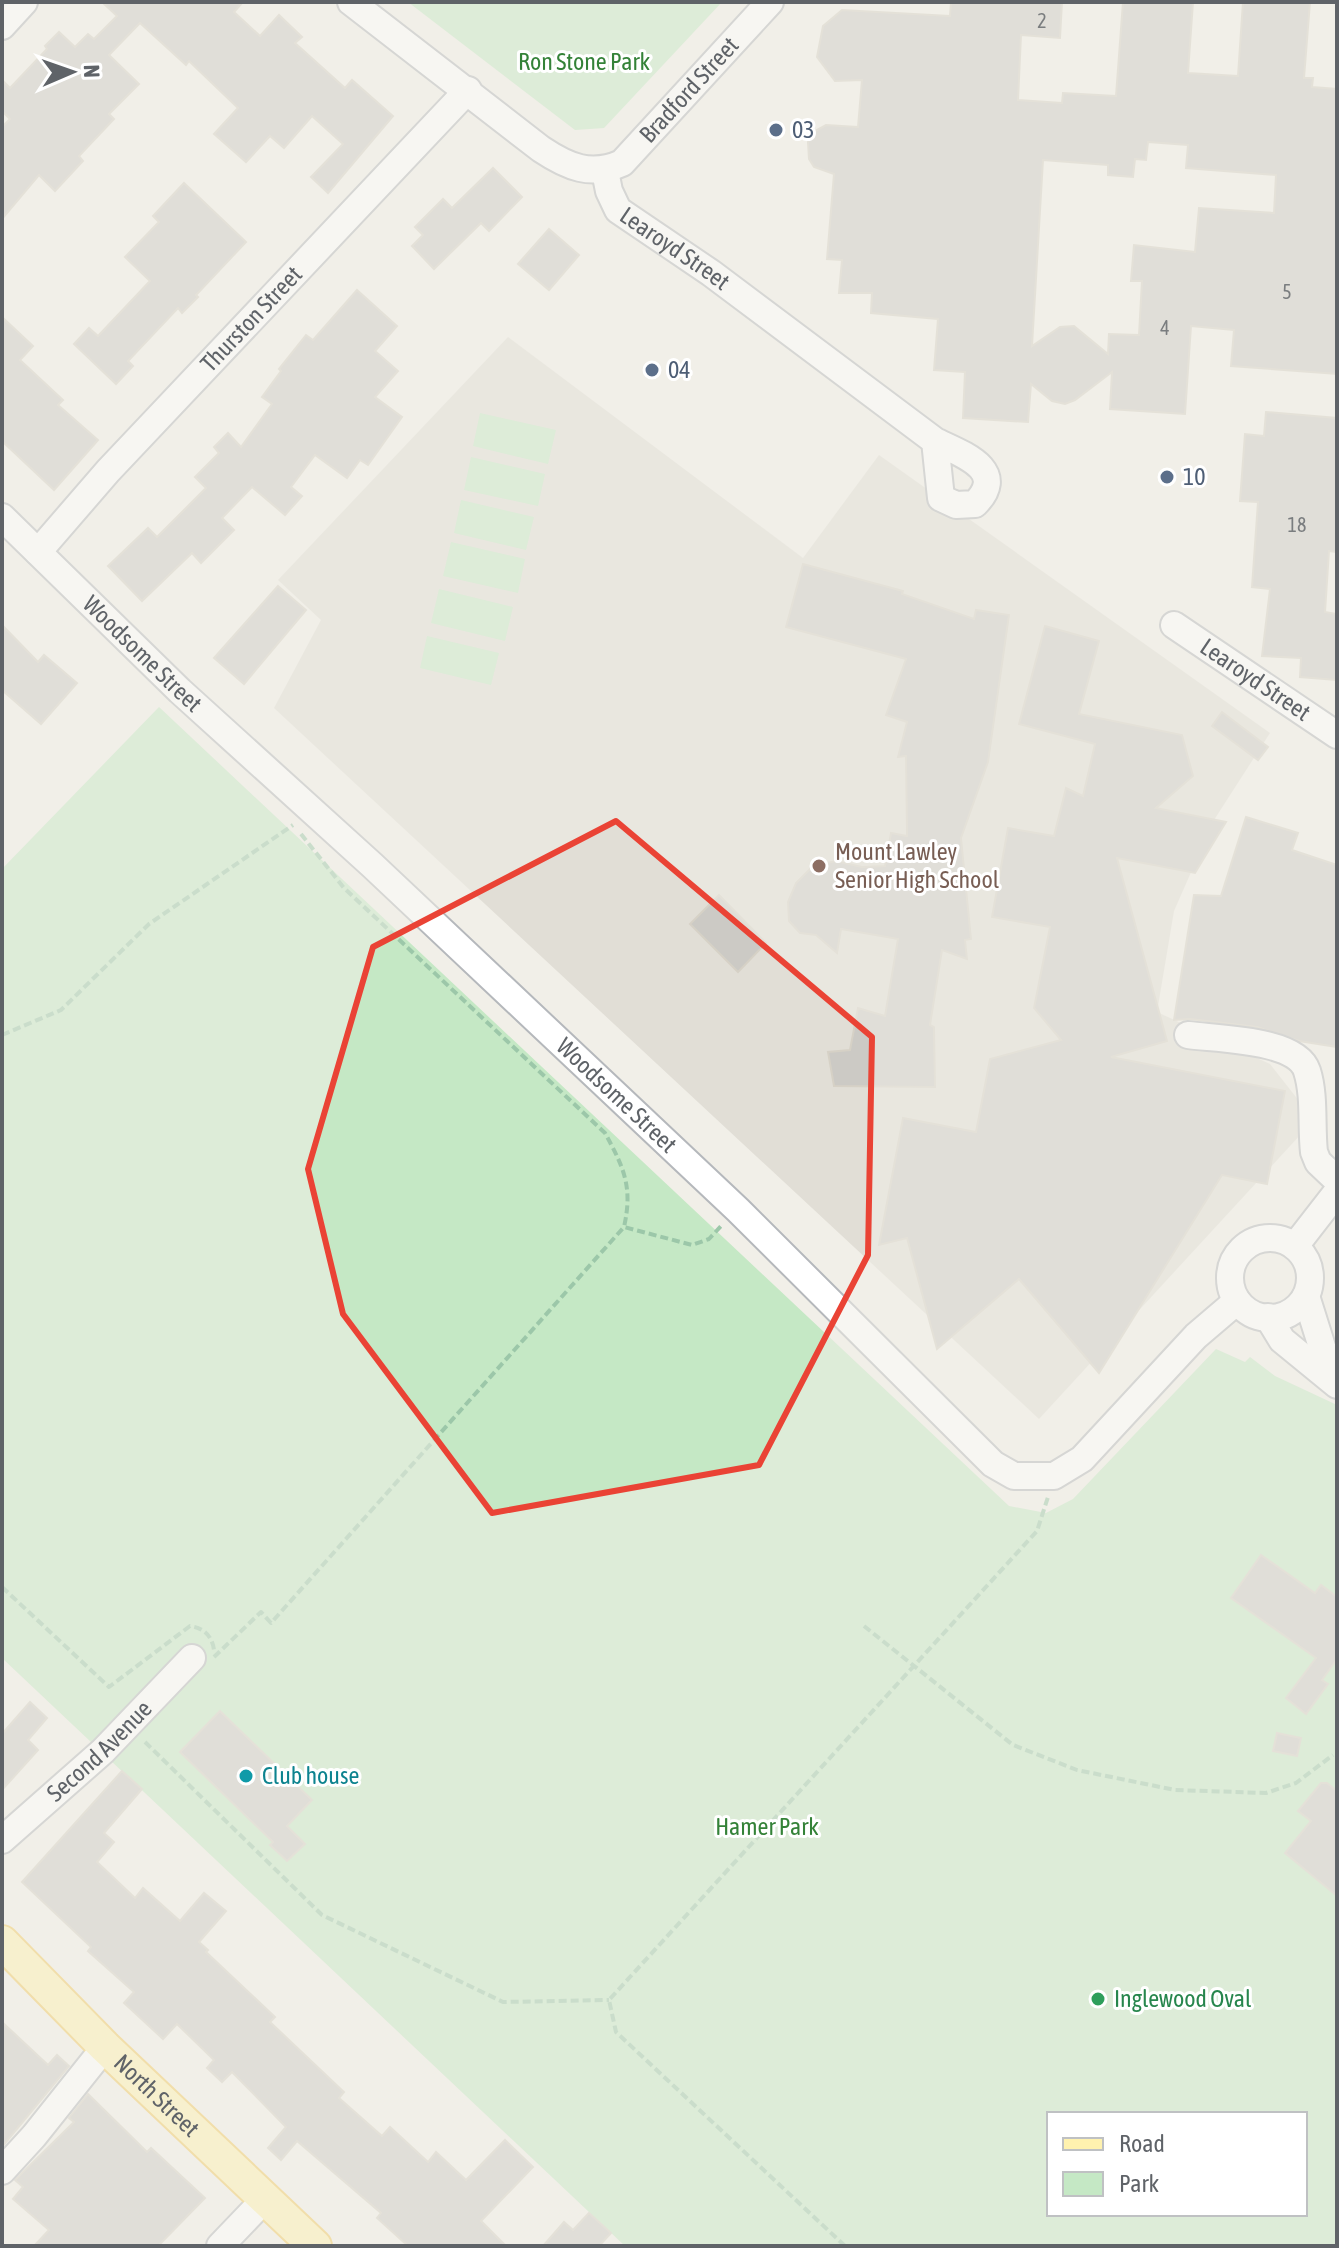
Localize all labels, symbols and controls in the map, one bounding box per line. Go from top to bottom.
house number: 2 [1037,9,1047,32]
north arrow [32,32,112,112]
street label: Bradford Street [634,32,744,148]
park label: Ron Stone Park [518,48,651,75]
text: N [79,64,105,78]
place label: 03 [792,116,815,143]
marker: 03 [767,121,785,139]
street label: Learoyd Street [615,201,735,295]
street label: Thurston Street [195,261,307,377]
house number: 5 [1282,280,1292,303]
house number: 4 [1160,316,1170,339]
place label: 04 [668,356,691,383]
marker: 04 [643,361,661,379]
place label: 10 [1183,463,1206,490]
marker: 10 [1158,468,1176,486]
house number: 18 [1288,513,1306,536]
street label: Woodsome Street [78,590,208,717]
street label: Learoyd Street [1196,633,1316,726]
place label: Mount Lawley Senior High School [835,838,1000,893]
marker: Mount Lawley Senior High School [810,857,828,875]
street label: Woodsome Street [551,1032,682,1158]
street label: Second Avenue [42,1695,157,1807]
place label: Club house [262,1762,359,1789]
marker: Club house [237,1767,255,1785]
park label: Hamer Park [715,1813,819,1840]
place label: Inglewood Oval [1114,1985,1252,2012]
marker: Inglewood Oval [1089,1990,1107,2008]
street label: North Street [109,2049,205,2142]
legend [1047,2112,1307,2216]
text: Road [1119,2130,1165,2157]
text: Park [1119,2170,1160,2197]

